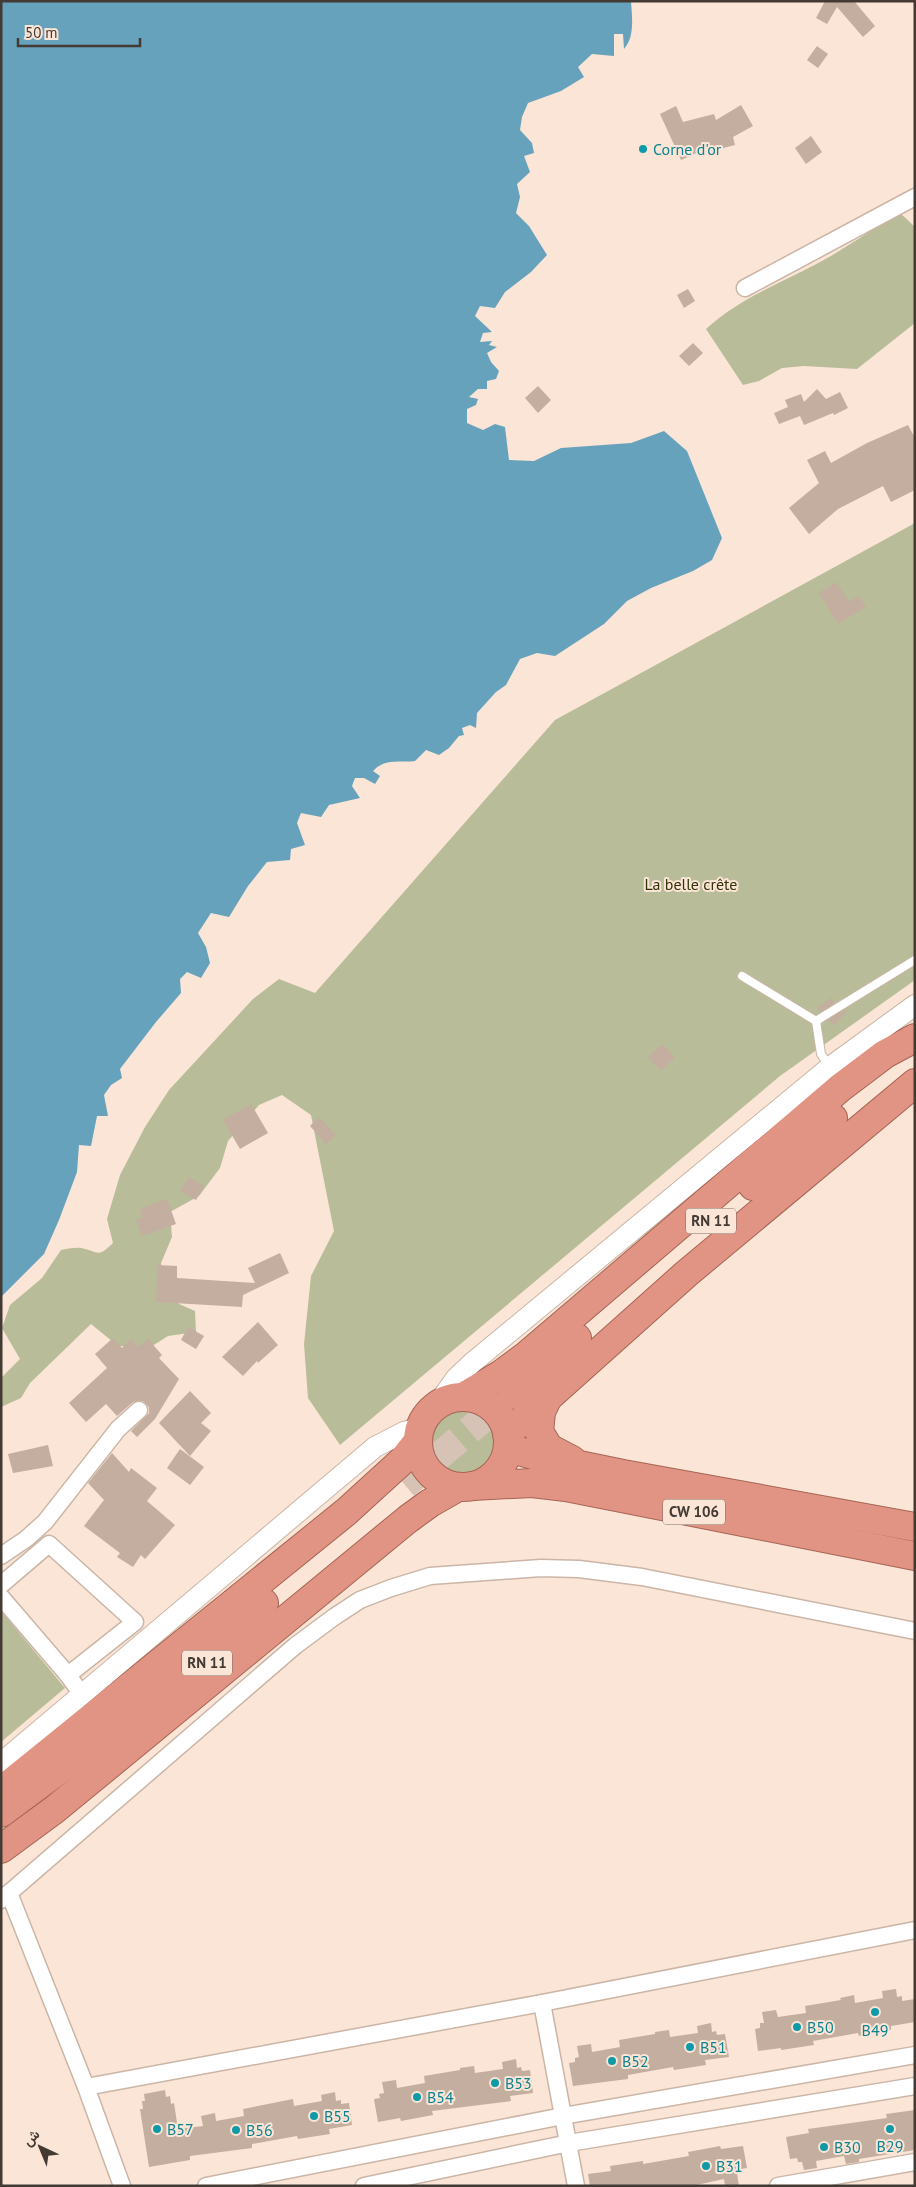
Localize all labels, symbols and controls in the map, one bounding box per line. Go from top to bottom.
scale bar [18,15,140,47]
text: 50 m [25,23,58,42]
place label: Corne d'or [653,139,722,159]
marker: Corne d'or [637,143,649,155]
park label: La belle crête [645,874,737,894]
road number: RN 11 [686,1208,736,1234]
road number: CW 106 [663,1500,725,1524]
road number: RN 11 [182,1650,232,1676]
marker: B49 [869,2006,881,2018]
place label: B50 [807,2017,834,2037]
place label: B49 [862,2020,888,2040]
marker: B50 [791,2021,803,2033]
place label: B51 [700,2037,727,2057]
marker: B51 [684,2041,696,2053]
place label: B52 [622,2051,649,2071]
marker: B52 [606,2055,618,2067]
place label: B53 [505,2073,532,2093]
marker: B53 [489,2077,501,2089]
place label: B54 [427,2087,454,2107]
marker: B54 [411,2091,423,2103]
place label: B55 [324,2106,351,2126]
marker: B55 [308,2110,320,2122]
place label: B57 [167,2119,194,2139]
place label: B56 [246,2120,273,2140]
north arrow [15,2122,65,2172]
marker: B57 [151,2123,163,2135]
marker: B29 [884,2123,896,2135]
marker: B56 [230,2124,242,2136]
text: ش [19,2125,43,2150]
place label: B29 [877,2136,903,2156]
place label: B30 [834,2137,861,2157]
marker: B30 [818,2141,830,2153]
place label: B31 [716,2156,743,2176]
marker: B31 [700,2160,712,2172]

